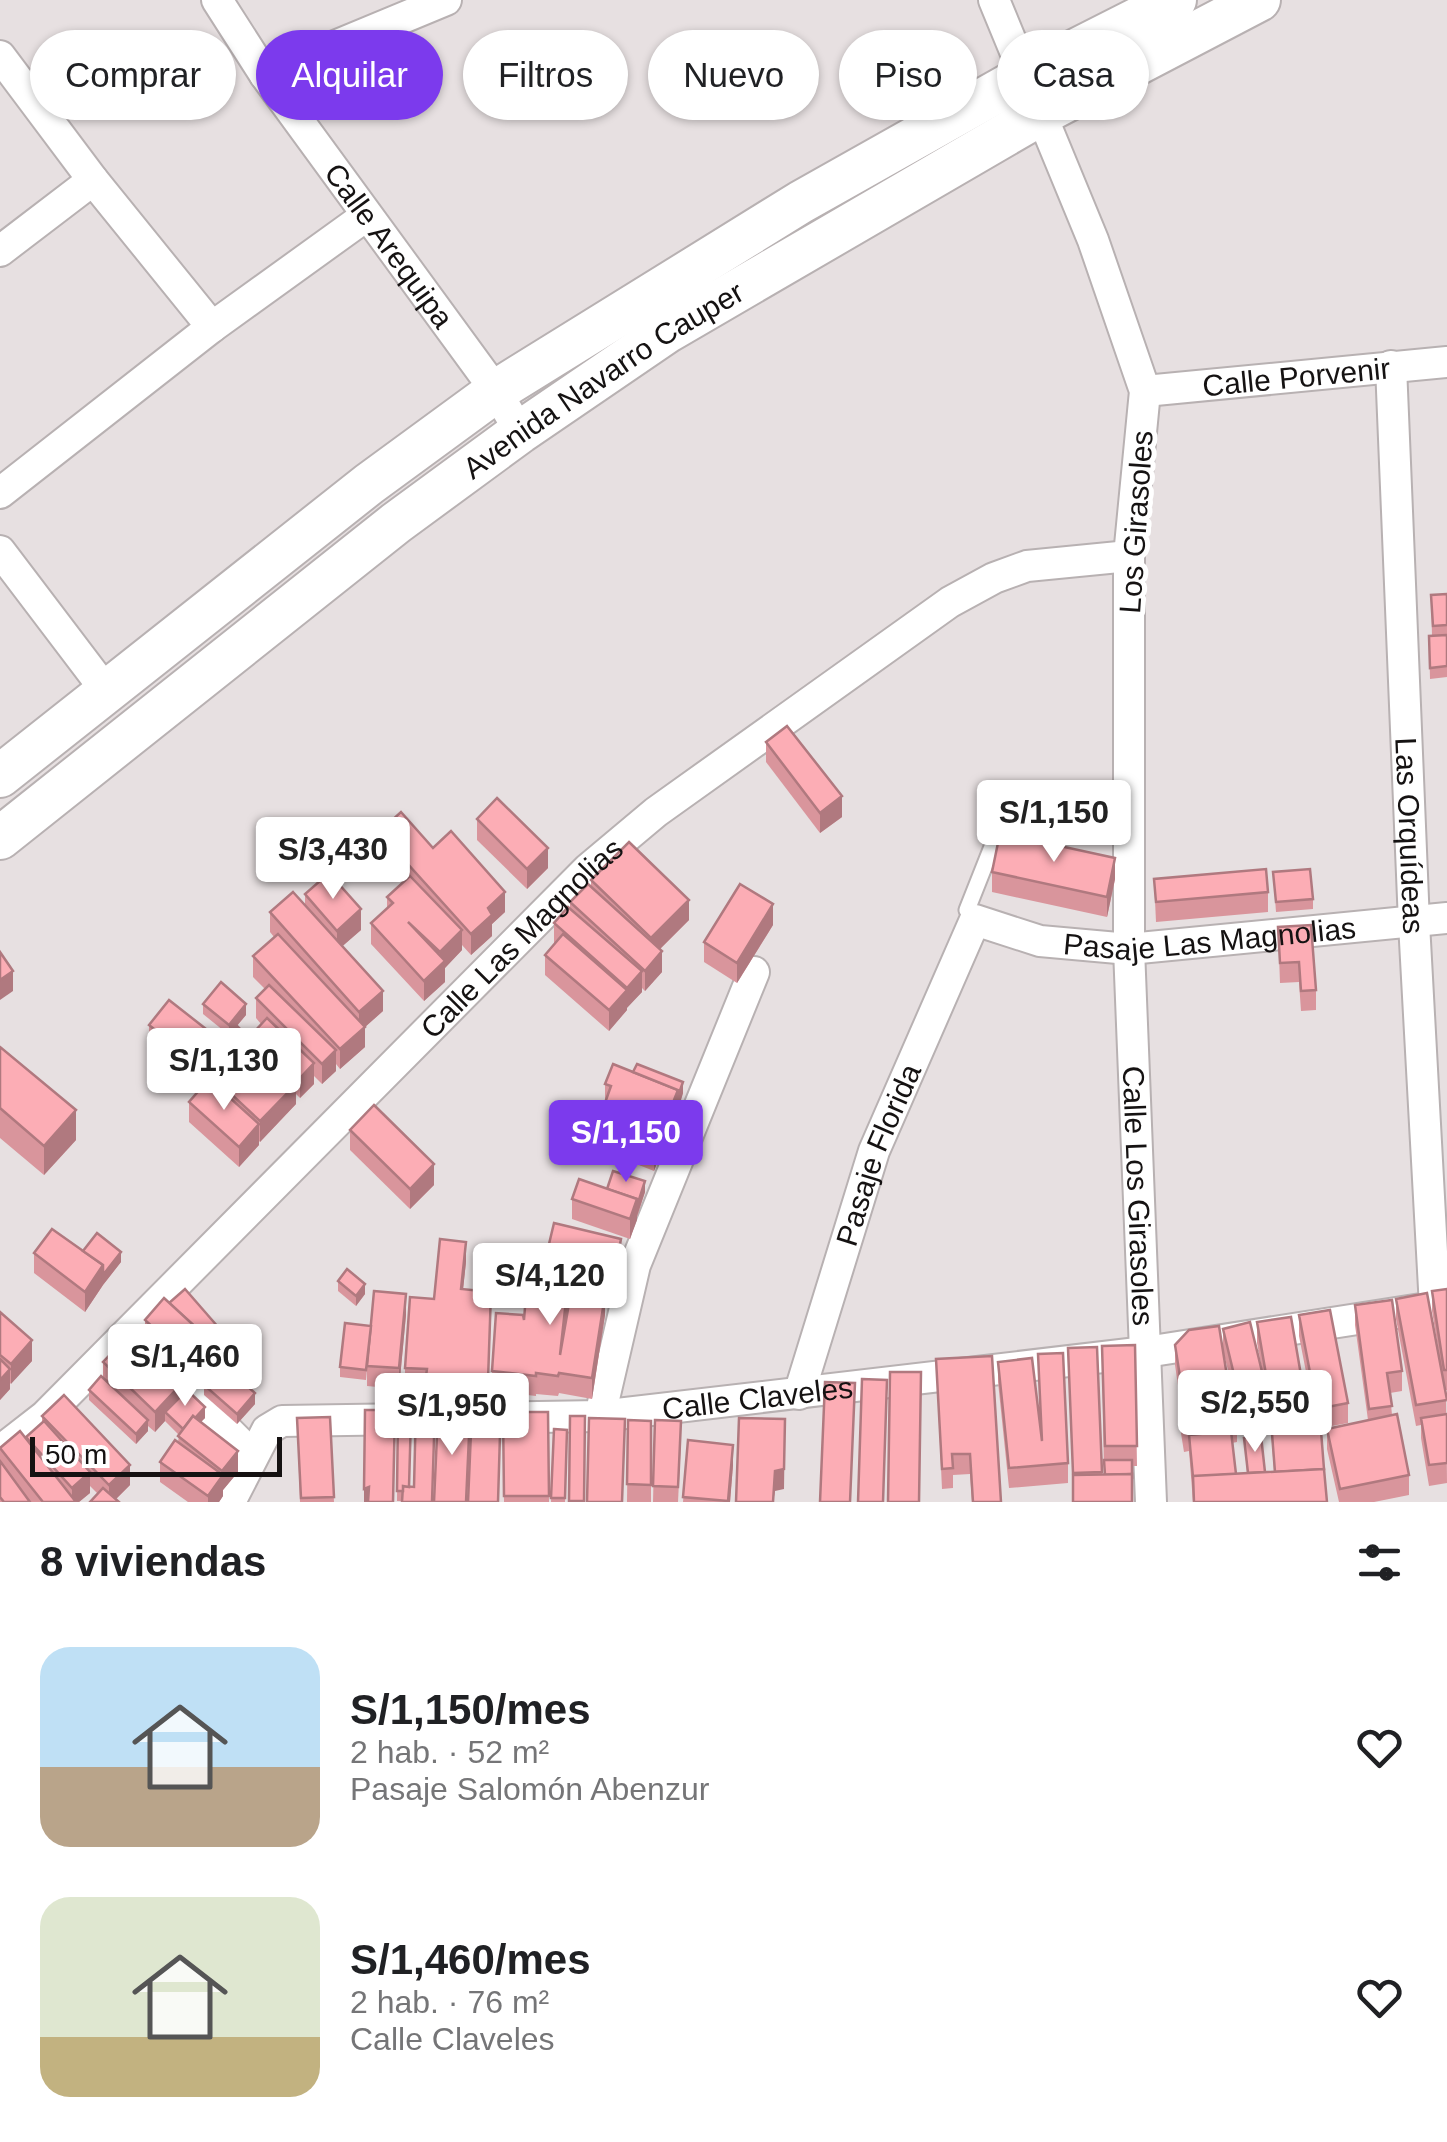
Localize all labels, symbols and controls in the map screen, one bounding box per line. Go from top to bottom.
chip: Comprar [30,30,236,120]
chip: Alquilar [256,30,443,120]
chip: Filtros [463,30,628,120]
chip: Nuevo [648,30,819,120]
chip: Piso [839,30,977,120]
chip: Casa [997,30,1149,120]
street label: Calle Arequipa [319,157,461,334]
street label: Avenida Navarro Cauper [456,275,749,485]
street label: Calle Porvenir [1201,351,1392,402]
street label: Los Girasoles [1113,429,1159,615]
street label: Las Orquídeas [1390,737,1431,935]
pin: S/1,150 [962,780,1146,865]
text: S/1,150 [999,794,1109,830]
pin: S/3,430 [241,817,425,902]
text: S/3,430 [278,831,388,867]
street label: Calle Las Magnolias [414,831,629,1044]
street label: Pasaje Las Magnolias [1062,910,1357,966]
pin: S/1,130 [132,1028,316,1113]
text: S/1,130 [169,1042,279,1078]
street label: Pasaje Florida [829,1058,927,1250]
street label: Calle Los Girasoles [1117,1065,1160,1326]
pin: S/1,150 [534,1100,718,1185]
text: S/1,150 [571,1114,681,1150]
pin: S/4,120 [458,1243,642,1328]
text: S/4,120 [495,1257,605,1293]
pin: S/1,460 [93,1324,277,1409]
text: S/1,460 [130,1338,240,1374]
street label: Calle Claveles [660,1370,855,1425]
pin: S/2,550 [1163,1370,1347,1455]
pin: S/1,950 [360,1373,544,1458]
text: S/2,550 [1200,1384,1310,1420]
text: S/1,950 [397,1387,507,1423]
scale bar [30,1432,282,1476]
text: 50 m [45,1439,107,1470]
icon: filters [1352,1535,1407,1590]
text: 8 viviendas [40,1538,266,1585]
text: S/1,150/mes [350,1686,591,1733]
icon: home [120,1687,240,1807]
icon: heart [1352,1720,1407,1775]
text: 2 hab. · 52 m² [350,1734,549,1770]
text: Pasaje Salomón Abenzur [350,1771,709,1807]
text: S/1,460/mes [350,1936,591,1983]
icon: home [120,1937,240,2057]
icon: heart [1352,1970,1407,2025]
text: 2 hab. · 76 m² [350,1984,549,2020]
text: Calle Claveles [350,2021,555,2057]

